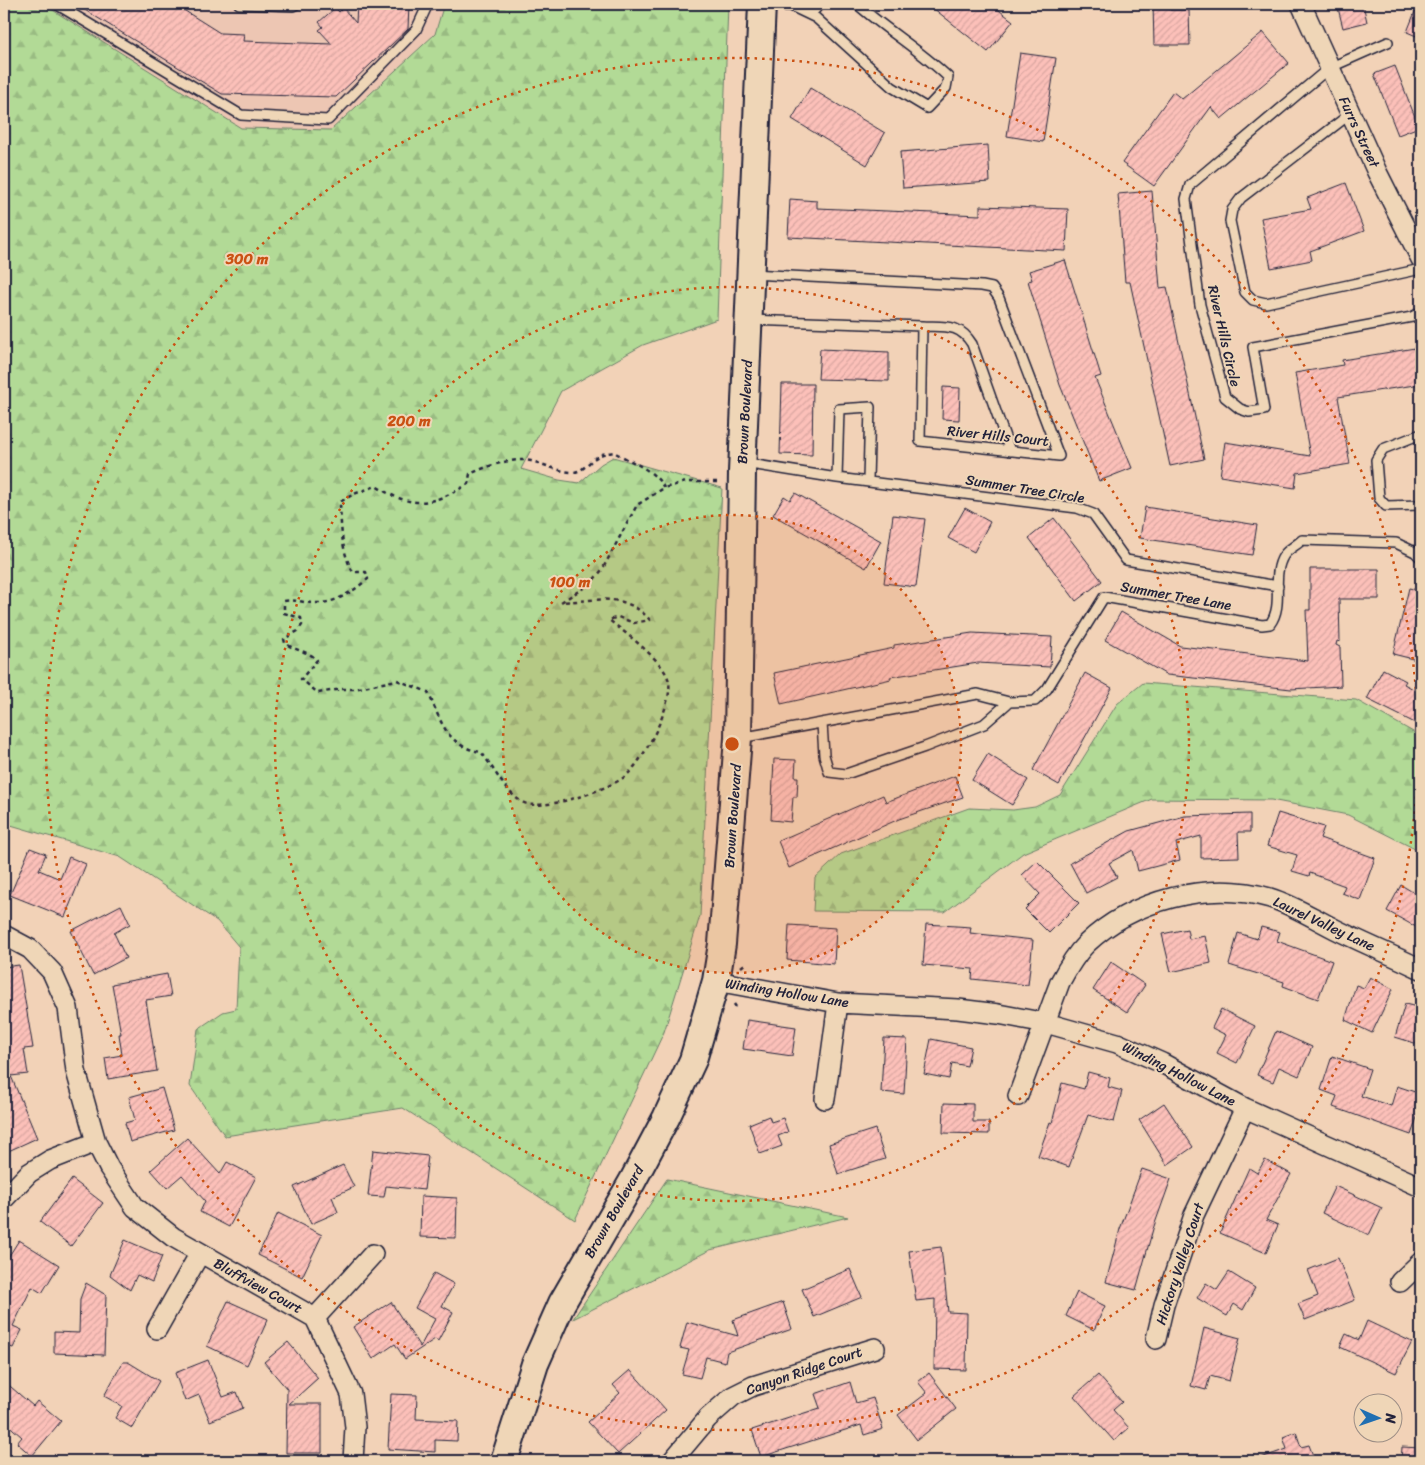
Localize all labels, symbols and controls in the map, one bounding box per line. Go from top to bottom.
street label: Furrs Street [1331,92,1387,173]
text: 300 m [225,246,269,272]
street label: River Hills Circle [1200,283,1248,389]
street label: Brown Boulevard [730,358,760,465]
text: 200 m [386,408,431,434]
street label: River Hills Court [946,418,1050,454]
street label: Summer Tree Circle [964,467,1087,511]
text: 100 m [550,569,591,595]
street label: Summer Tree Lane [1119,574,1234,618]
centre of rings [723,735,741,753]
street label: Brown Boulevard [717,762,749,869]
street label: Laurel Valley Lane [1269,889,1379,959]
street label: Winding Hollow Lane [723,971,851,1015]
street label: Winding Hollow Lane [1118,1035,1240,1114]
street label: Brown Boulevard [577,1159,652,1263]
street label: Hickory Valley Court [1148,1198,1212,1328]
street label: Bluffview Court [209,1251,307,1321]
street label: Canyon Ridge Court [742,1339,866,1403]
north arrow [1352,1392,1402,1442]
text: N [1378,1412,1403,1424]

